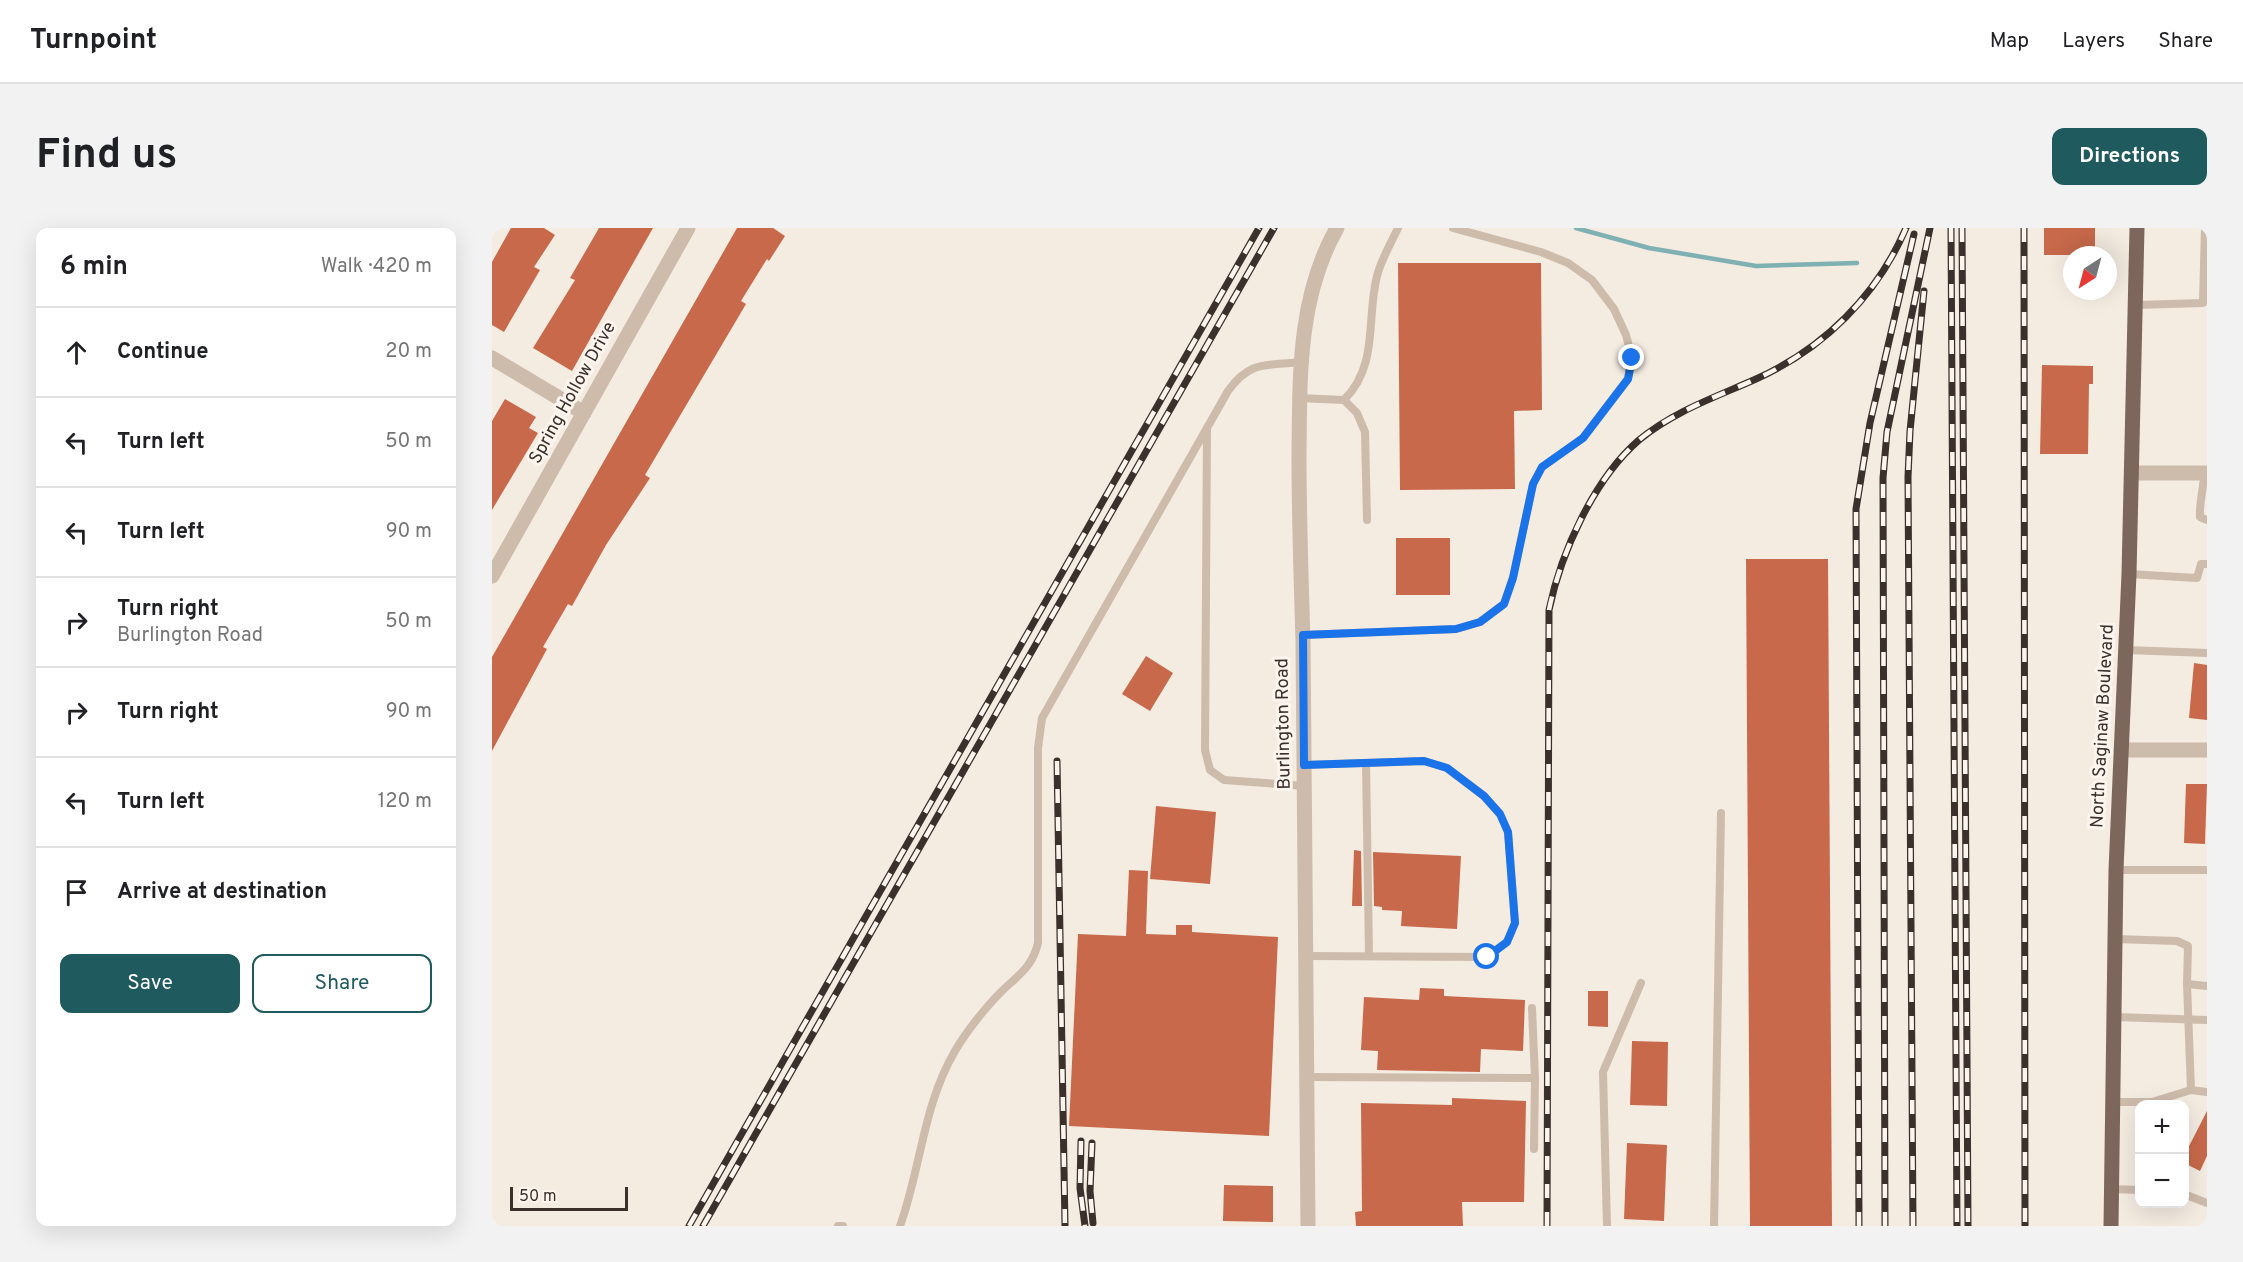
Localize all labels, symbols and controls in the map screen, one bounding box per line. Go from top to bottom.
text: Turnpoint [30,23,157,59]
text: Map [1990,28,2029,55]
text: Layers [2062,28,2125,55]
text: Share [2158,28,2213,55]
button: Directions [2052,128,2207,185]
text: Find us [36,130,177,183]
north arrow [2063,246,2117,300]
text: 6 min [60,251,128,284]
text: Walk · 420 m [321,254,432,280]
street label: Spring Hollow Drive [524,318,622,468]
icon: ahead [60,336,93,369]
text: Continue [117,339,208,366]
text: 20 m [385,339,432,365]
route end [1618,344,1644,370]
icon: left [60,426,93,459]
text: Turn left [117,429,205,456]
text: 50 m [385,429,432,455]
icon: left [60,516,93,549]
text: Turn left [117,519,205,546]
text: 90 m [386,519,432,545]
text: Turn right [117,596,219,623]
icon: right [60,606,93,639]
text: 50 m [385,609,432,635]
text: Burlington Road [117,623,263,649]
street label: North Saginaw Boulevard [2086,623,2120,829]
street label: Burlington Road [1271,658,1297,790]
icon: right [60,696,93,729]
text: Turn right [117,699,219,726]
text: 90 m [386,699,432,725]
icon: left [60,786,93,819]
text: Turn left [117,789,205,816]
text: 120 m [378,789,432,815]
icon: arrive [60,876,93,909]
text: Arrive at destination [117,879,327,906]
route start [1473,943,1499,969]
button: Save [60,954,240,1013]
button: Share [252,954,432,1013]
map controls [2135,1100,2189,1208]
button: + [2135,1100,2189,1154]
button: − [2135,1154,2189,1208]
scale bar [510,1184,628,1212]
text: 50 m [519,1187,557,1207]

